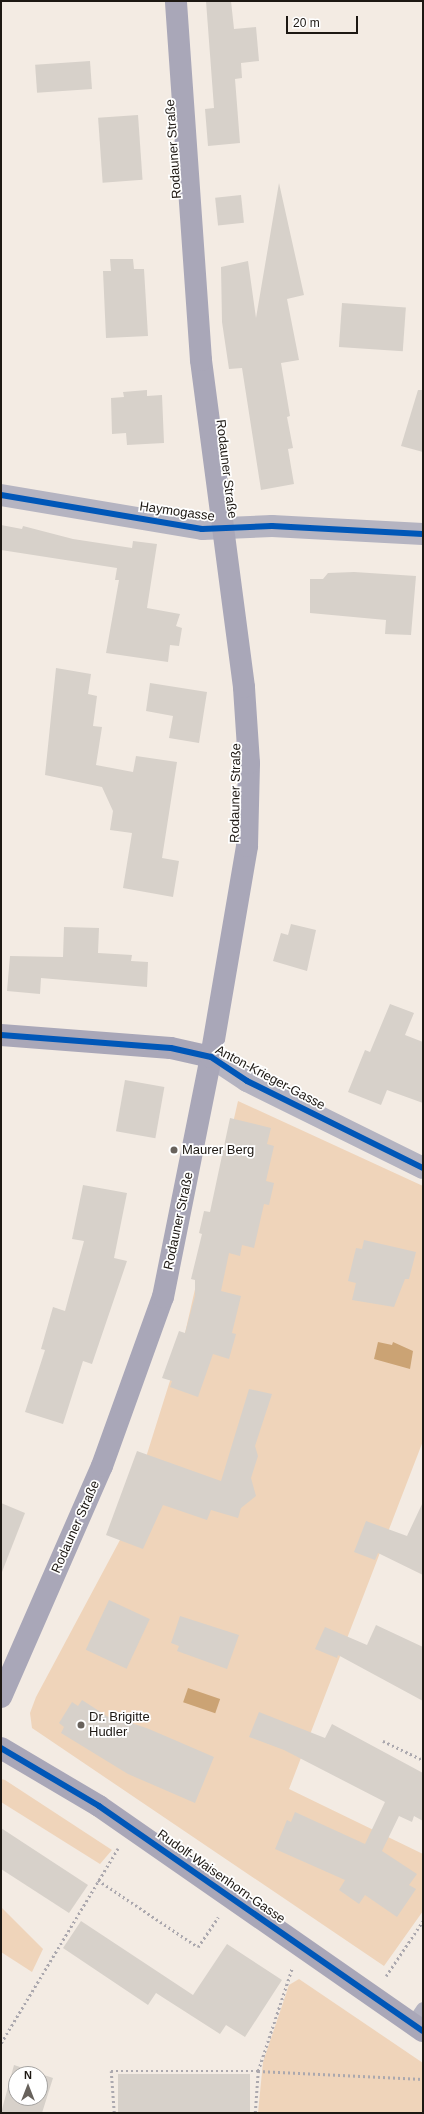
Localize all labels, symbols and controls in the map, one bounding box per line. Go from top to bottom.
scale bar [288,8,360,34]
text: 20 m [293,16,320,30]
street label: Rodauner Straße [163,99,185,199]
street label: Rodauner Straße [212,419,240,519]
street label: Haymogasse [138,499,216,525]
street label: Rodauner Straße [227,743,245,843]
street label: Anton-Krieger-Gasse [212,1042,328,1114]
place label: Maurer Berg [182,1142,254,1158]
marker: Maurer Berg [169,1145,179,1155]
street label: Rodauner Straße [161,1171,197,1271]
street label: Rodauner Straße [49,1478,103,1576]
place label: Dr. Brigitte Hudler [89,1710,150,1741]
marker: Dr. Brigitte Hudler [76,1720,86,1730]
street label: Rudolf-Waisenhorn-Gasse [154,1827,288,1927]
north arrow [8,2066,48,2106]
text: N [24,2069,32,2081]

